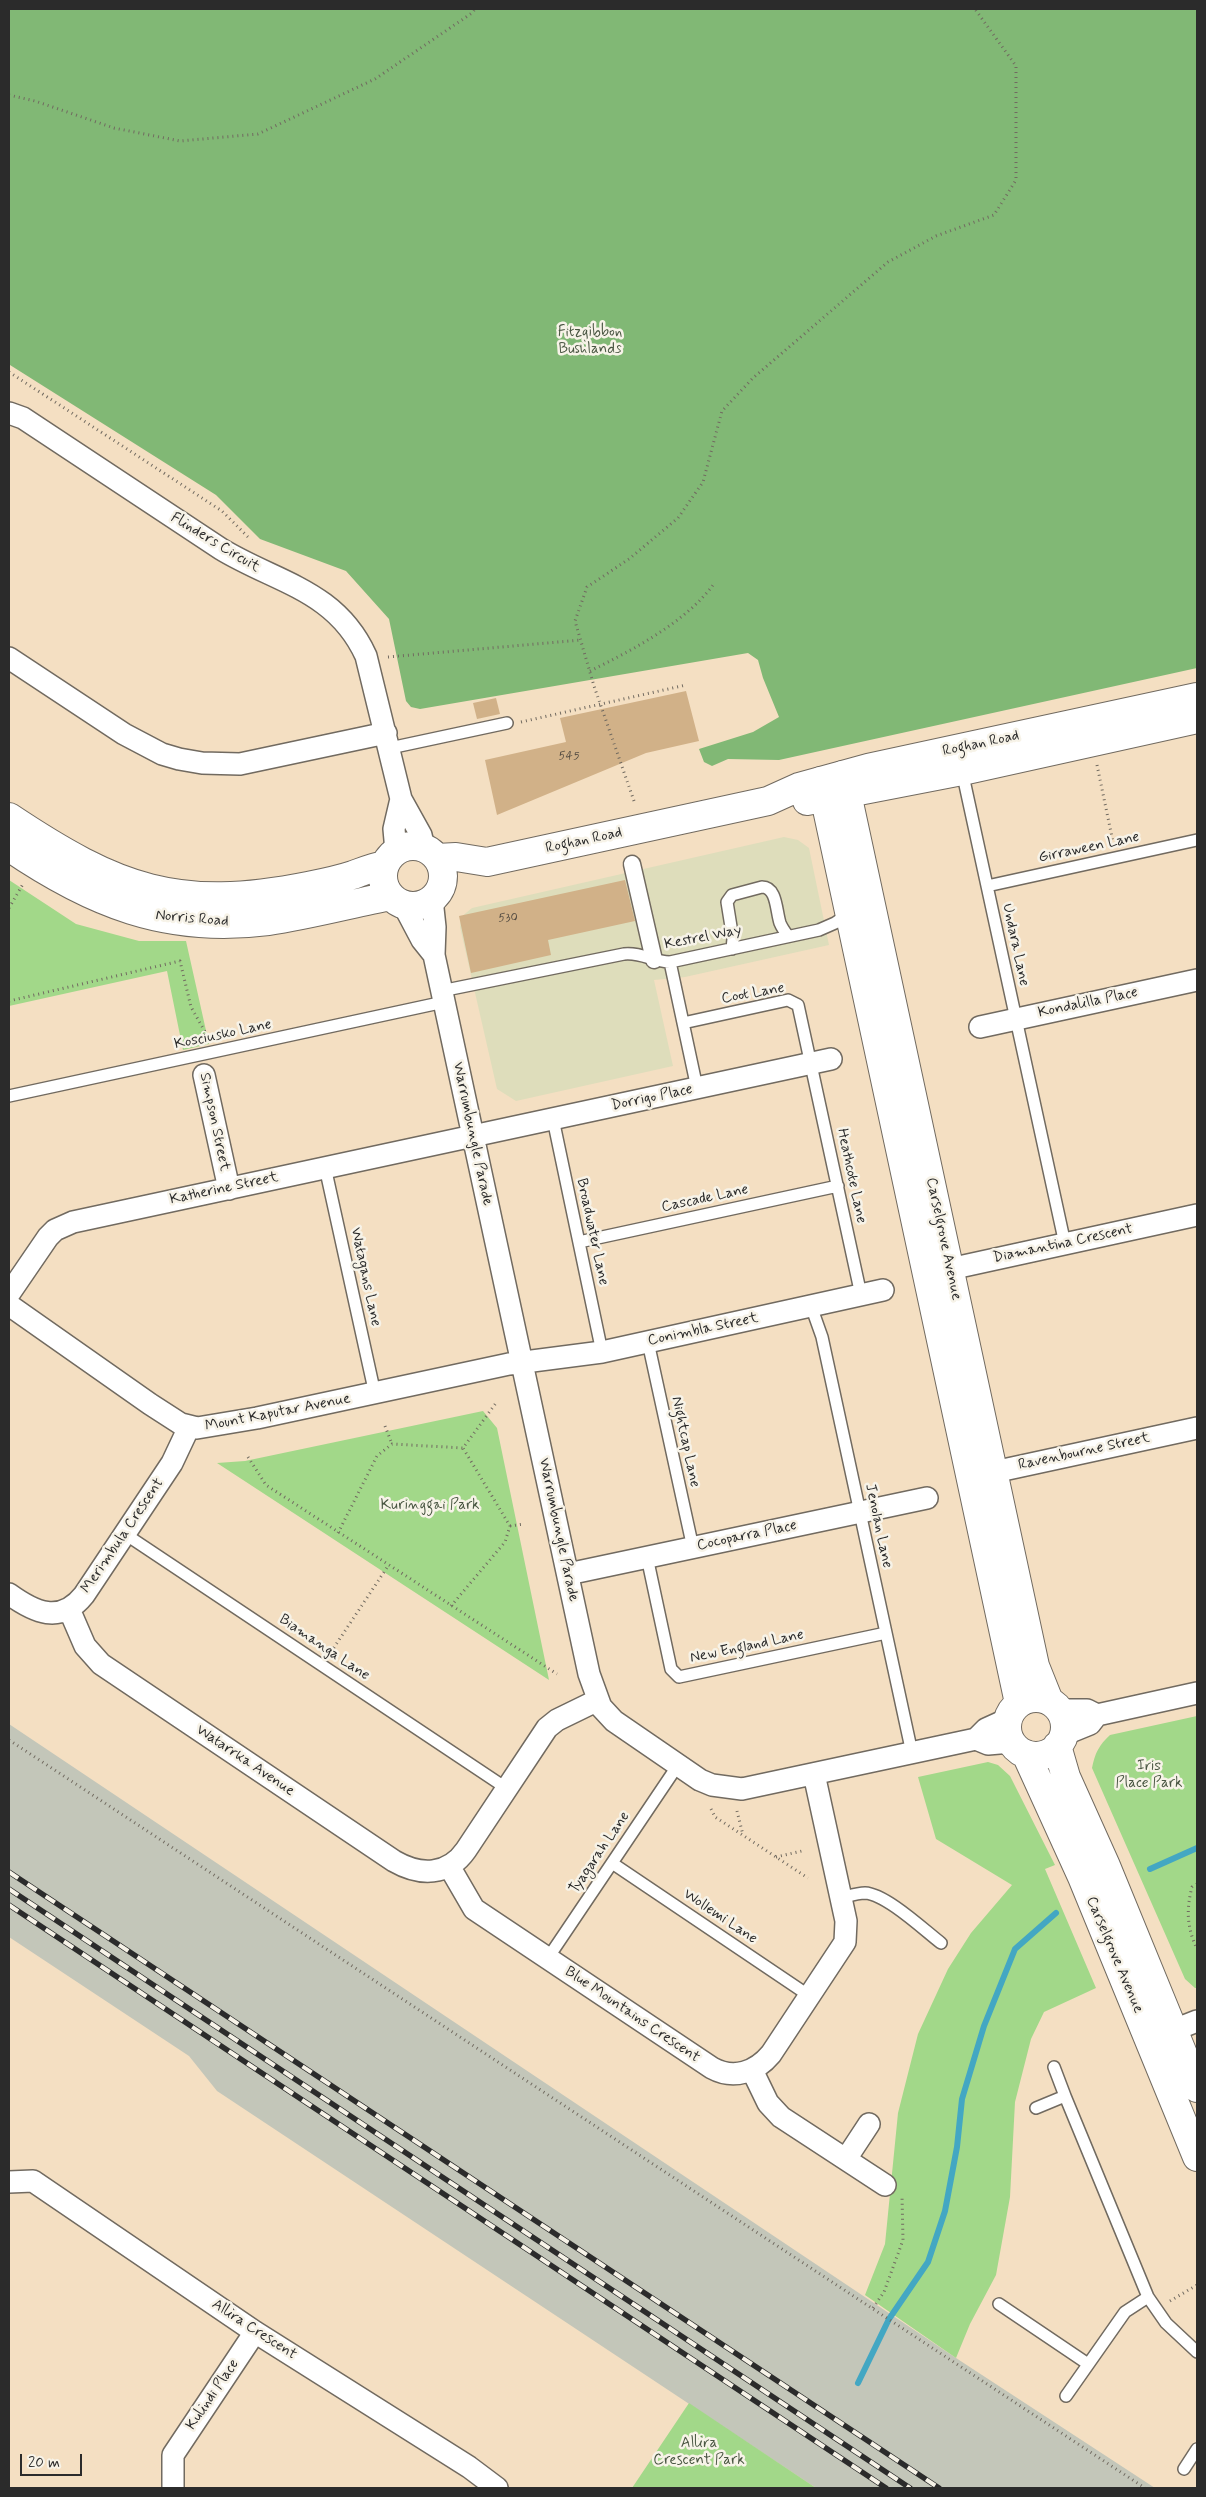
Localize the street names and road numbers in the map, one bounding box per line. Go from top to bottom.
street label: Flinders Circuit [167,509,263,577]
street label: Roghan Road [941,727,1021,761]
street label: Roghan Road [544,824,624,858]
street label: Girraween Lane [1037,829,1141,867]
street label: Undara Lane [997,902,1033,988]
street label: Norris Road [155,907,229,931]
street label: Kestrel Way [663,922,743,954]
street label: Coot Lane [720,980,786,1008]
street label: Kondalilla Place [1036,984,1140,1022]
street label: Kosciusko Lane [173,1016,273,1054]
street label: Warrumbungle Parade [448,1061,496,1207]
street label: Simpson Street [195,1071,233,1173]
street label: Dorrigo Place [610,1081,694,1115]
street label: Heathcote Lane [832,1127,870,1225]
street label: Katherine Street [168,1169,280,1209]
street label: Carselgrove Avenue [921,1176,965,1302]
street label: Broadwater Lane [572,1177,612,1287]
street label: Cascade Lane [660,1181,750,1217]
street label: Diamantina Crescent [992,1220,1134,1268]
street label: Watagans Lane [346,1226,384,1328]
street label: Conimbla Street [646,1310,760,1350]
street label: Mount Kaputar Avenue [204,1390,352,1436]
street label: Nightcap Lane [667,1395,703,1489]
street label: Ravenbourne Street [1017,1429,1151,1475]
street label: Warrumbungle Parade [534,1457,582,1603]
street label: Merimbula Crescent [78,1475,168,1597]
street label: Jenolan Lane [860,1482,896,1570]
street label: Cocoparra Place [695,1517,799,1555]
street label: Biamanga Lane [275,1611,373,1685]
street label: New England Lane [689,1626,805,1668]
street label: Watarrka Avenue [192,1721,298,1801]
street label: Tyagarah Lane [566,1809,634,1897]
street label: Wollemi Lane [680,1886,760,1948]
street label: Carselgrove Avenue [1081,1894,1147,2016]
street label: Blue Mountains Crescent [561,1963,703,2067]
street label: Allira Crescent [208,2296,300,2364]
street label: Kulindi Place [183,2356,243,2434]

